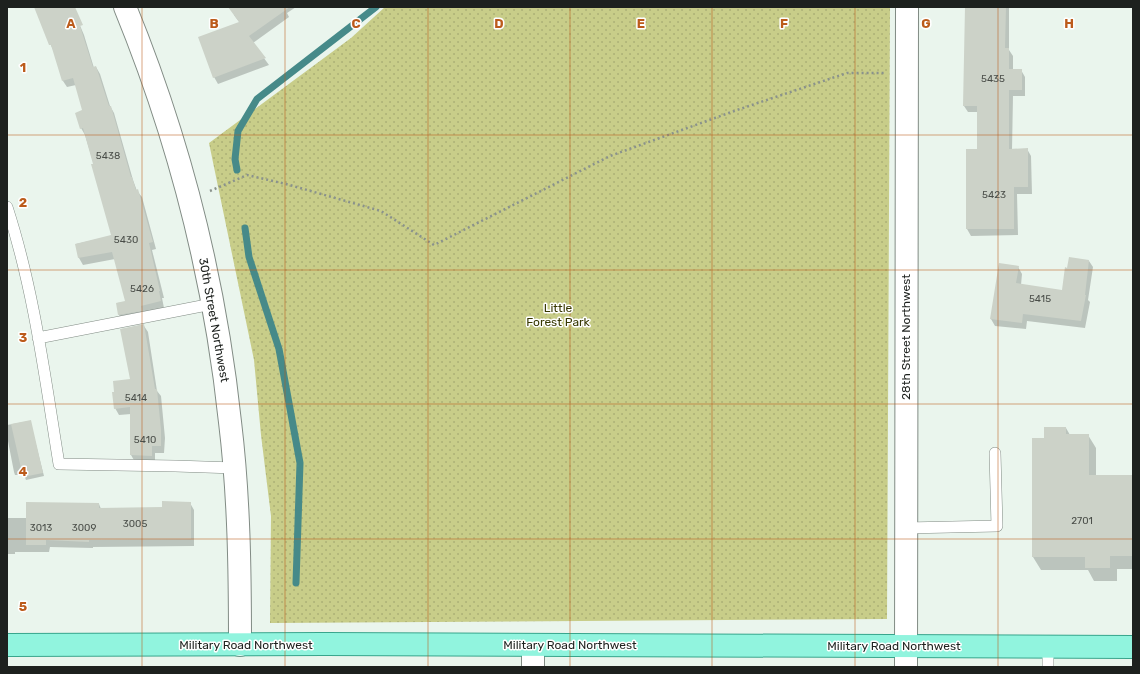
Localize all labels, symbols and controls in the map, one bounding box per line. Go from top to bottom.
text: A [66,16,76,31]
text: B [209,16,219,31]
text: C [351,16,361,31]
text: D [494,16,504,31]
text: E [637,16,645,31]
text: F [780,16,788,31]
text: G [921,16,931,31]
text: H [1064,16,1074,31]
text: 1 [20,60,26,75]
house number: 5435 [981,73,1005,85]
house number: 5438 [96,150,120,162]
house number: 5423 [982,189,1006,201]
text: 2 [19,195,27,210]
house number: 5430 [114,234,138,246]
street label: 30th Street Northwest [196,257,232,384]
street label: 28th Street Northwest [899,274,913,400]
house number: 5426 [130,283,154,295]
house number: 5415 [1029,293,1051,305]
park label: Little Forest Park [526,301,591,329]
text: 3 [19,330,28,345]
house number: 5414 [125,392,147,404]
house number: 5410 [134,434,156,446]
text: 4 [19,464,28,479]
house number: 2701 [1071,515,1093,527]
house number: 3005 [123,518,147,530]
house number: 3013 [30,522,52,534]
house number: 3009 [72,522,96,534]
text: 5 [19,599,27,614]
street label: Military Road Northwest [179,638,313,652]
street label: Military Road Northwest [503,638,637,652]
street label: Military Road Northwest [827,639,961,653]

